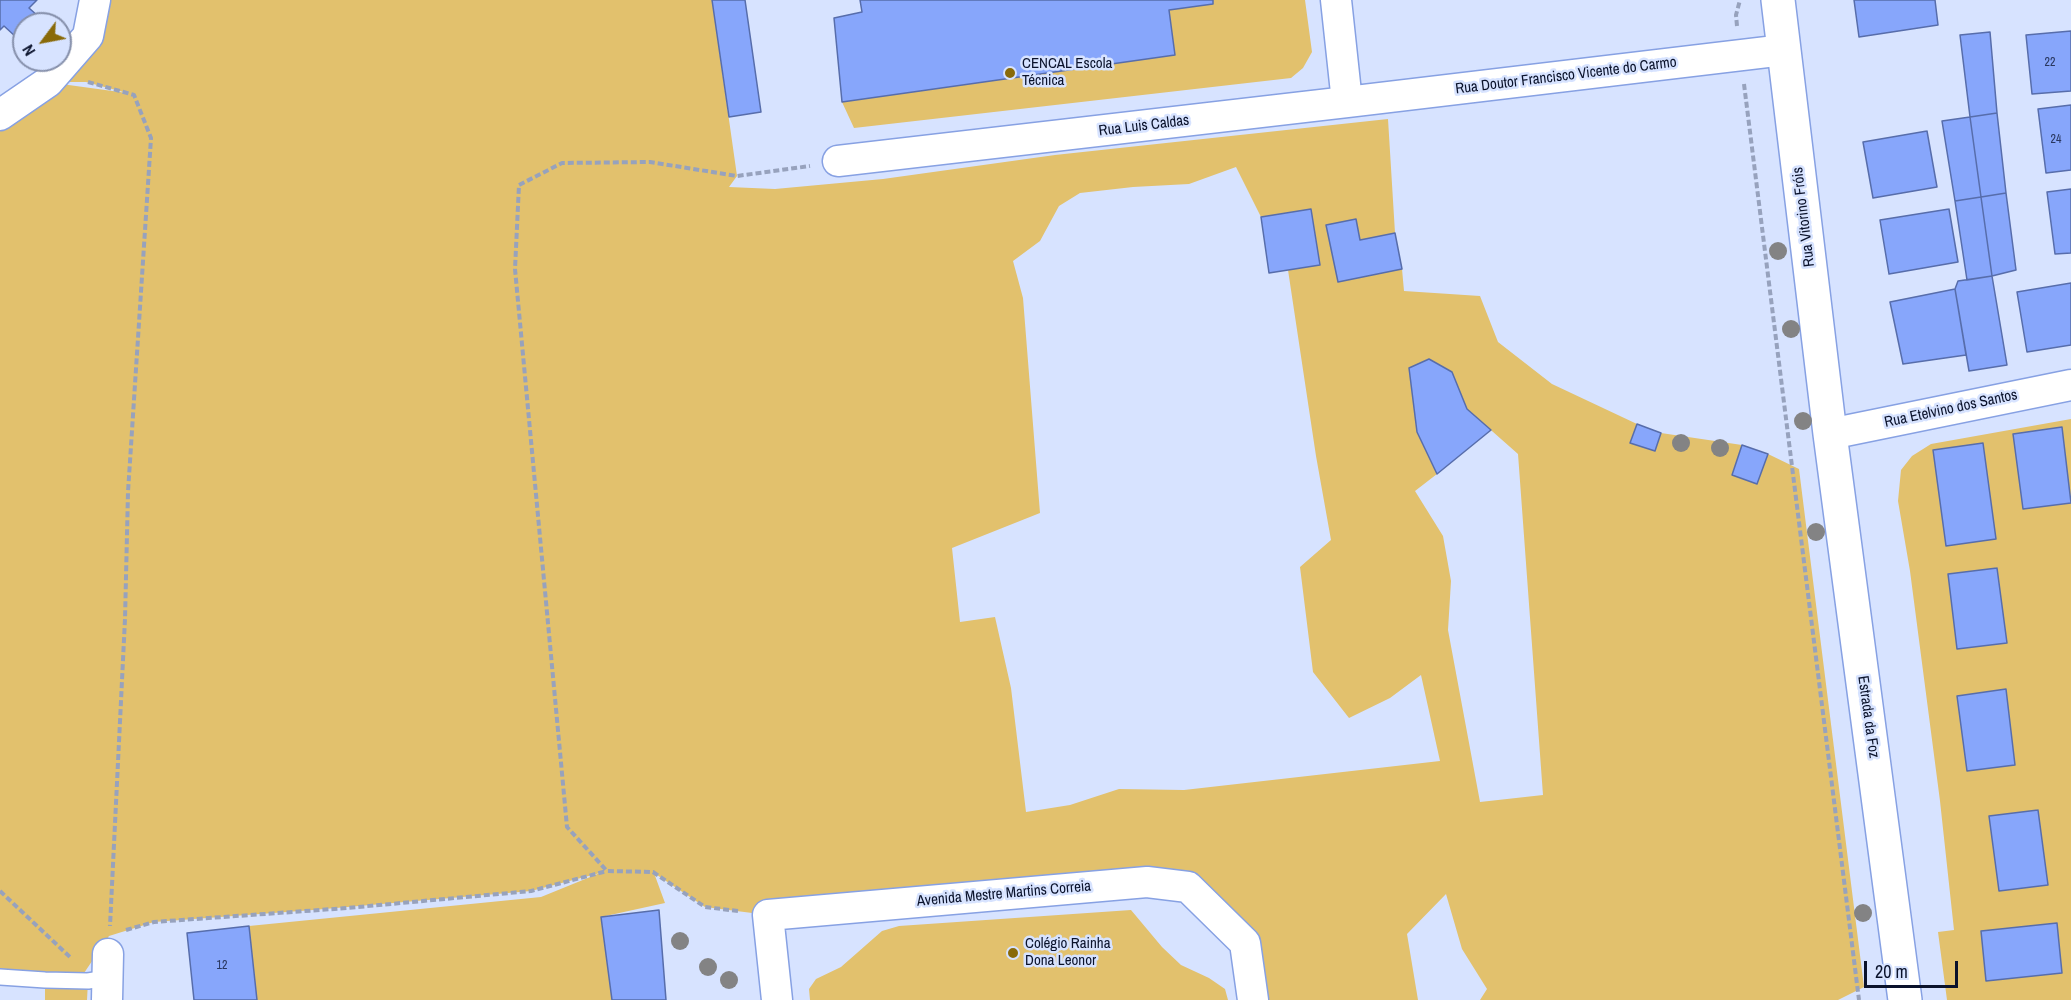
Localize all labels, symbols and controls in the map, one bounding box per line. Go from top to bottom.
north arrow [12,12,72,72]
text: N [17,41,40,60]
street label: Rua Doutor Francisco Vicente do Carmo [1454,53,1678,99]
place label: CENCAL Escola Técnica [1022,55,1112,90]
house number: 22 [2045,56,2055,70]
marker: CENCAL Escola Técnica [1003,66,1017,80]
street label: Rua Luis Caldas [1098,112,1190,140]
house number: 24 [2051,133,2061,147]
street label: Rua Vitorino Fróis [1789,166,1819,268]
street label: Rua Etelvino dos Santos [1883,386,2019,432]
street label: Estrada da Foz [1853,675,1883,759]
street label: Avenida Mestre Martins Correia [916,877,1092,911]
place label: Colégio Rainha Dona Leonor [1025,935,1110,970]
marker: Colégio Rainha Dona Leonor [1006,946,1020,960]
scale bar [1867,949,1962,987]
house number: 12 [217,959,227,973]
text: 20 m [1875,959,1908,984]

